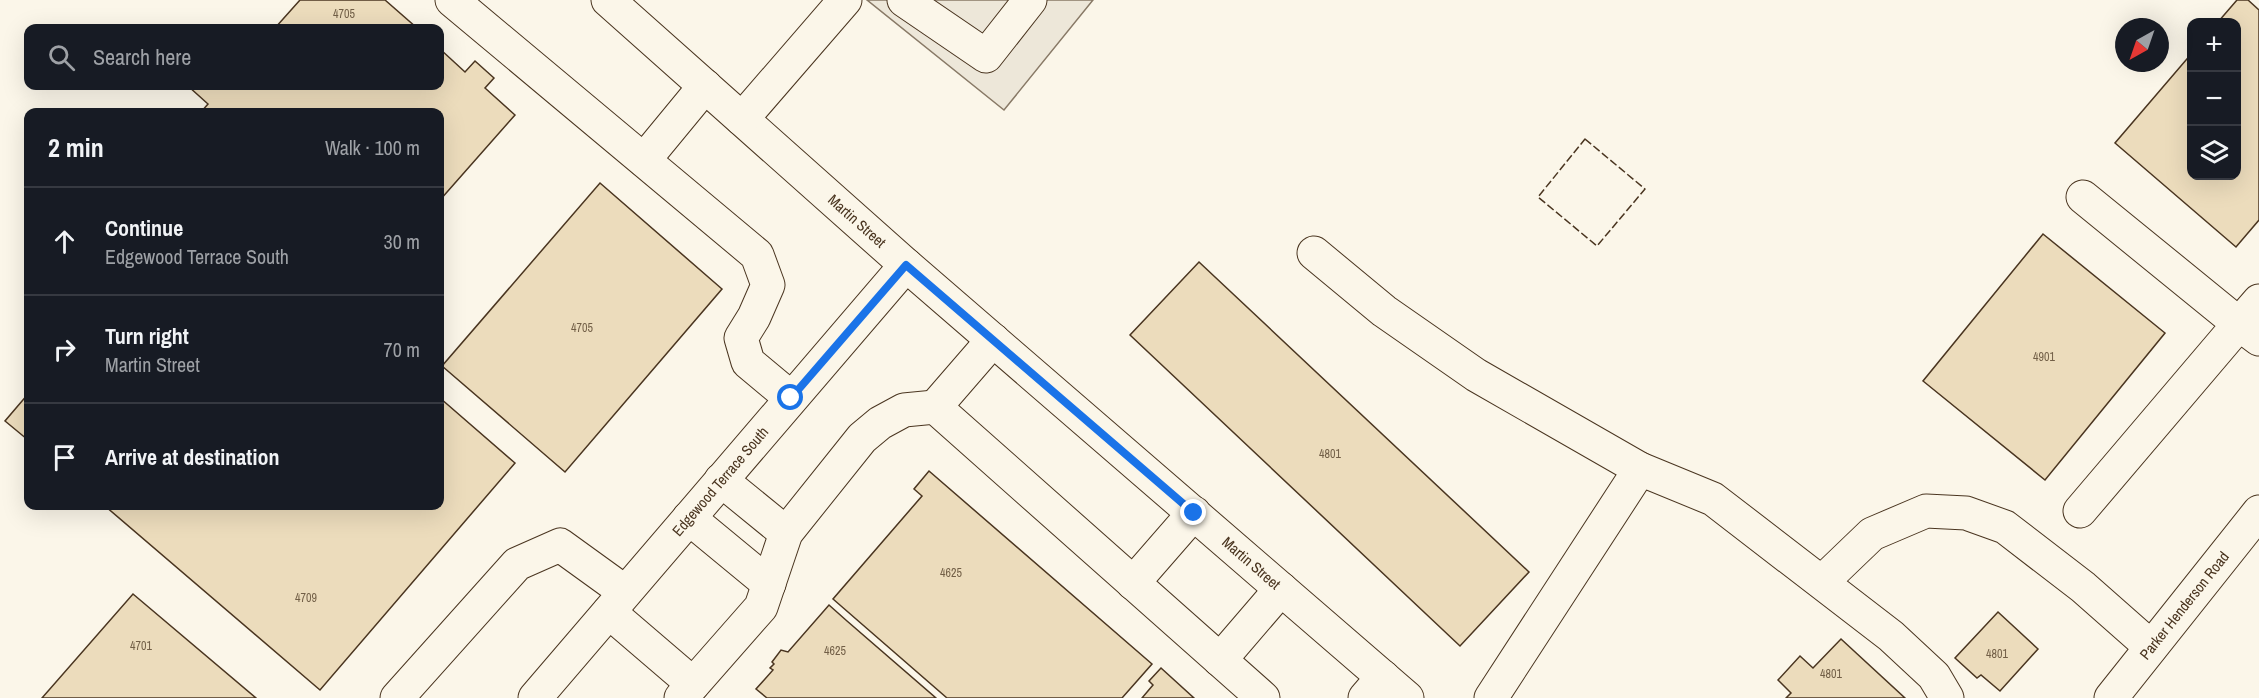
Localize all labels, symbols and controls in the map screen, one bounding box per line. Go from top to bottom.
house number: 4705 [333,6,355,22]
north arrow [2115,18,2169,72]
map controls [2187,18,2241,180]
button: + [2187,18,2241,72]
search box [24,24,444,90]
icon: search [45,41,78,74]
text: Search here [93,42,191,72]
button: − [2187,72,2241,126]
button: layers [2187,126,2241,180]
text: 2 min [48,130,104,165]
text: Walk · 100 m [325,134,420,161]
street label: Martin Street [824,189,891,253]
text: Continue [105,213,183,243]
icon: ahead [48,225,81,258]
text: 30 m [384,228,420,255]
text: Edgewood Terrace South [105,243,289,270]
house number: 4705 [571,320,593,336]
text: Turn right [105,321,189,351]
icon: right [48,333,81,366]
text: 70 m [384,336,420,363]
house number: 4901 [2033,349,2055,365]
text: Martin Street [105,351,200,378]
route start [777,384,803,410]
street label: Edgewood Terrace South [667,422,773,540]
icon: arrive [48,441,81,474]
text: Arrive at destination [105,442,279,472]
house number: 4801 [1319,446,1341,462]
route end [1180,499,1206,525]
street label: Martin Street [1218,532,1286,595]
street label: Parker Henderson Road [2135,547,2234,664]
house number: 4625 [940,565,962,581]
house number: 4709 [295,590,317,606]
house number: 4701 [130,638,152,654]
house number: 4625 [824,643,846,659]
house number: 4801 [1986,646,2008,662]
house number: 4801 [1820,666,1842,682]

